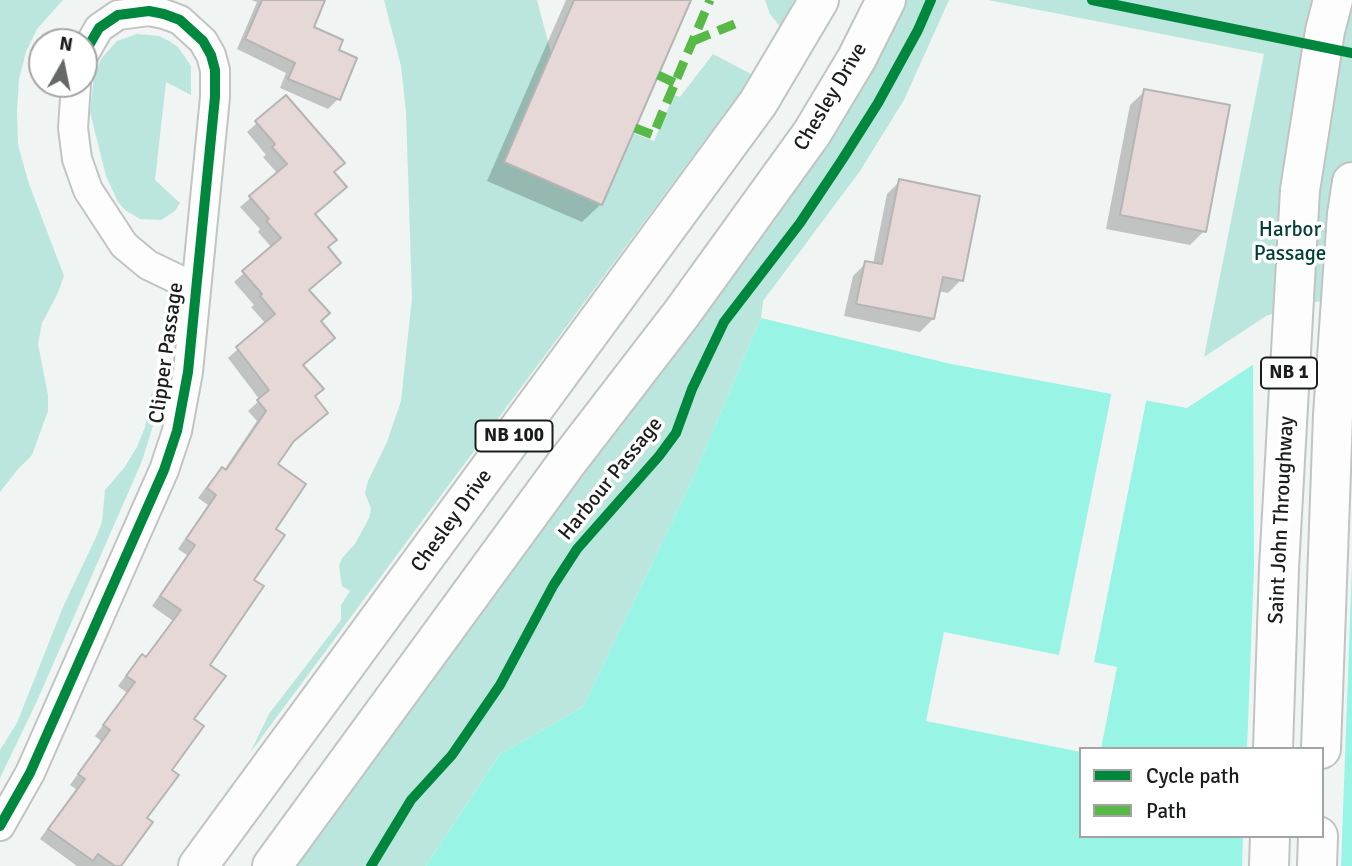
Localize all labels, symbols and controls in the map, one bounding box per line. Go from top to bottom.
north arrow [28,28,98,98]
text: N [58,31,74,57]
street label: Chesley Drive [789,38,873,156]
park label: Harbor Passage [1254,217,1326,267]
street label: Clipper Passage [145,281,189,425]
road number: NB 1 [1261,358,1317,388]
street label: Harbour Passage [554,412,668,546]
street label: Saint John Throughway [1264,415,1300,625]
road number: NB 100 [476,420,552,452]
street label: Chesley Drive [406,464,498,578]
legend [1079,747,1324,838]
text: Cycle path [1146,763,1240,789]
text: Path [1146,798,1187,824]

